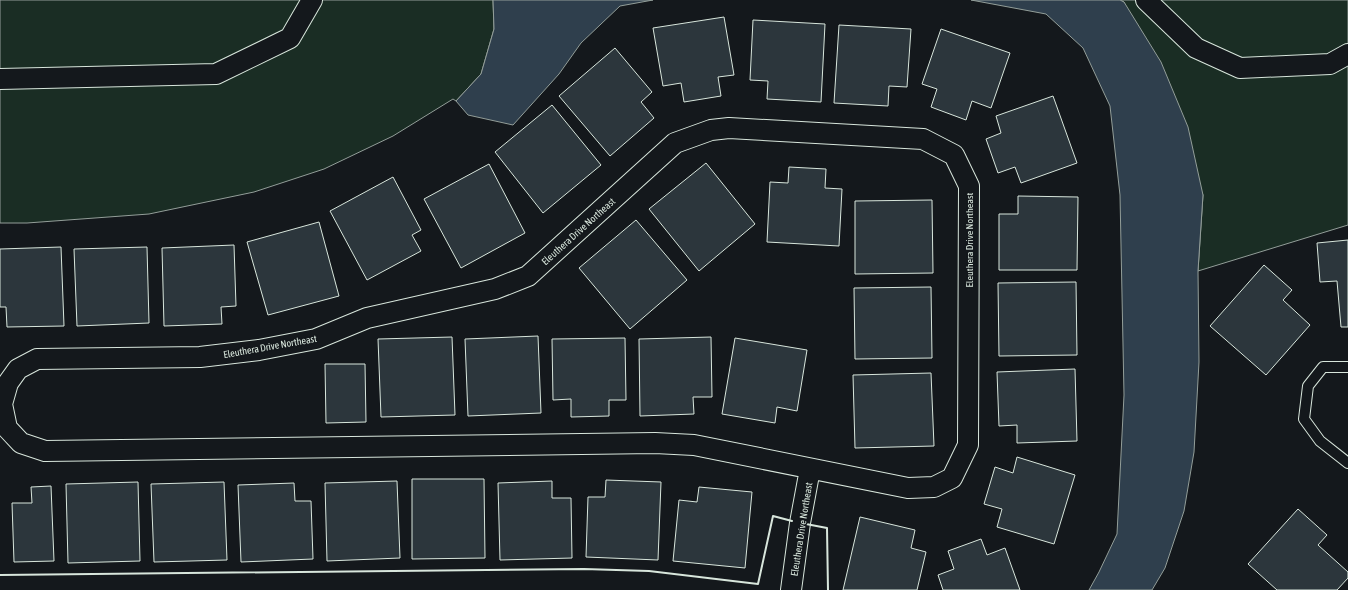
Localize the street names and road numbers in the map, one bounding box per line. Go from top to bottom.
street label: Eleuthera Drive Northeast [964,192,975,287]
street label: Eleuthera Drive Northeast [539,195,617,267]
street label: Eleuthera Drive Northeast [222,333,318,360]
street label: Eleuthera Drive Northeast [789,481,814,577]

